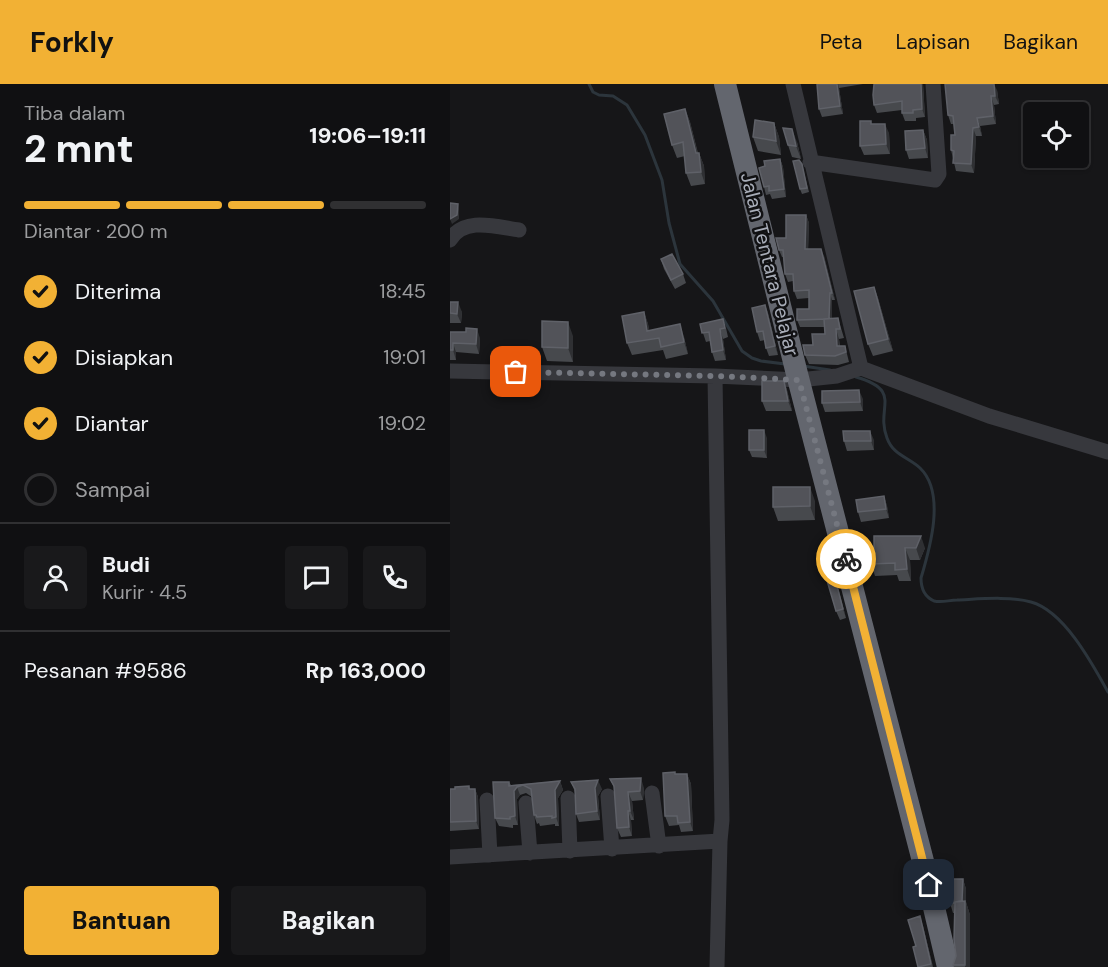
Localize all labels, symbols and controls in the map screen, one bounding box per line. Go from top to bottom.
text: Forkly [30,24,114,61]
text: Peta [820,28,862,56]
text: Lapisan [895,28,970,56]
text: Bagikan [1003,28,1078,56]
text: Tiba dalam [24,100,125,126]
map controls [1023,102,1089,168]
button: locate [1023,102,1089,168]
text: 19:06–19:11 [309,121,426,150]
text: 2 mnt [24,123,134,174]
street label: Jalan Tentara Pelajar [735,169,805,359]
text: Diantar · 200 m [24,218,167,244]
icon: check [24,275,57,308]
text: Diterima [75,277,161,306]
text: 18:45 [379,278,426,304]
icon: check [24,341,57,374]
text: Disiapkan [75,343,173,372]
text: 19:01 [383,344,426,370]
pin [490,346,541,397]
icon: bag [499,355,532,388]
icon: check [24,407,57,440]
text: Diantar [75,409,149,438]
text: 19:02 [378,410,426,436]
text: Sampai [75,475,150,504]
courier [816,529,876,589]
icon: bike [830,543,863,576]
button: person [24,546,87,609]
button: chat [285,546,348,609]
button: phone [363,546,426,609]
text: Budi [102,550,150,579]
text: Kurir · 4.5 [102,579,187,605]
text: Pesanan #9586 [24,656,187,685]
text: Rp 163,000 [305,656,426,685]
pin [903,859,954,910]
icon: home [912,868,945,901]
button: Bantuan [24,886,219,955]
button: Bagikan [231,886,426,955]

